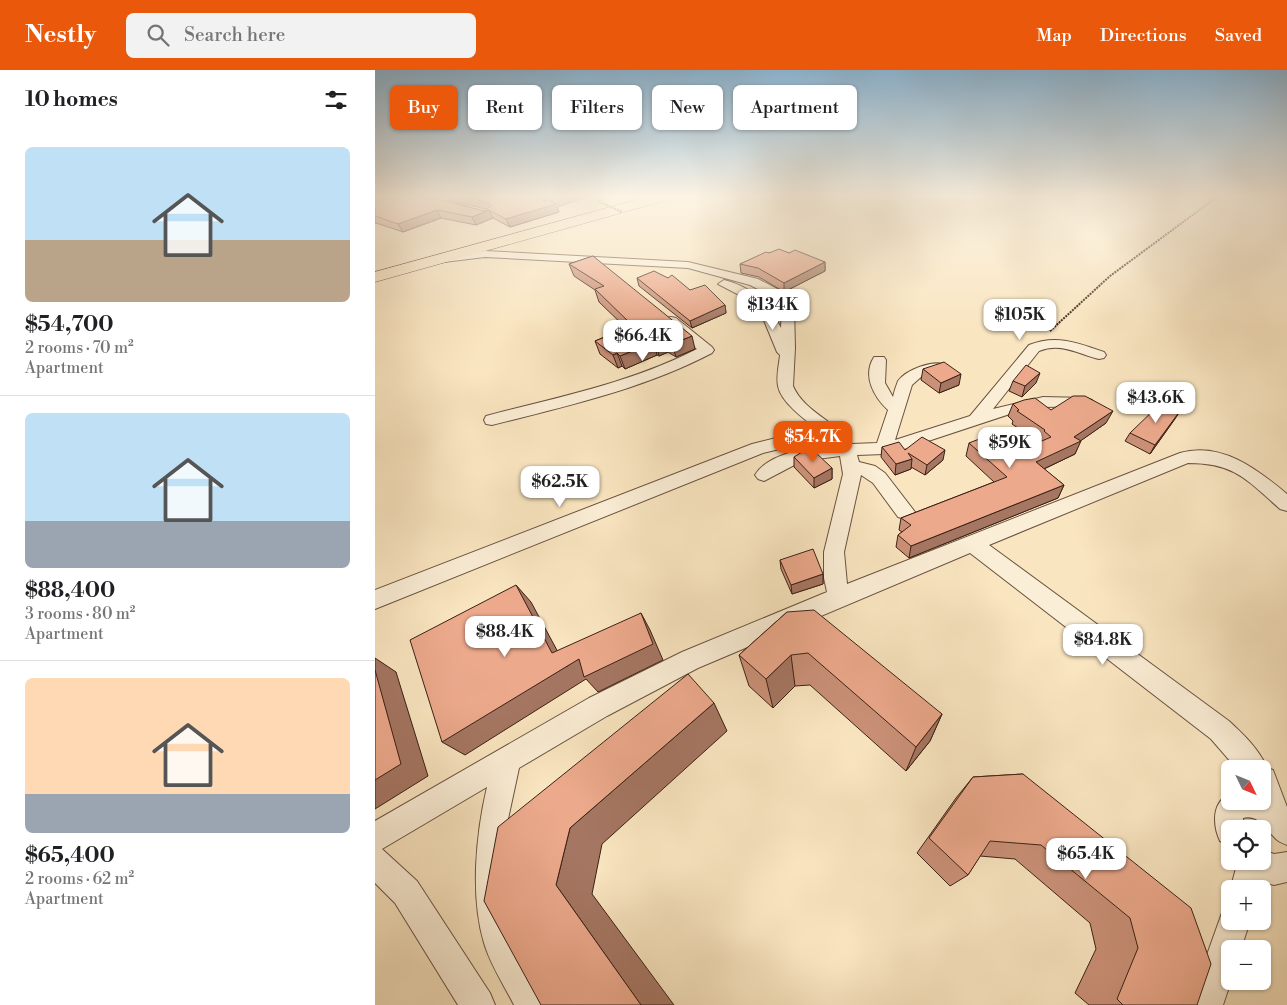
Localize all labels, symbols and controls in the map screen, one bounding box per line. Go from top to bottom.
search box [126,13,476,58]
text: Nestly [25,20,96,50]
icon: search [144,21,172,49]
text: Search here [184,23,285,47]
text: Map [1036,24,1072,47]
text: Directions [1100,24,1187,47]
text: Saved [1215,24,1262,47]
chip: Buy [390,85,458,130]
chip: Rent [468,85,542,130]
chip: Filters [552,85,642,130]
chip: New [652,85,723,130]
chip: Apartment [733,85,857,130]
icon: filters [322,86,350,114]
text: 10 homes [25,87,118,113]
icon: home [143,180,233,270]
pin: $134K [738,288,808,331]
text: $134K [748,295,798,315]
pin: $105K [985,298,1055,341]
text: $105K [994,305,1046,325]
text: $54,700 [25,312,114,338]
pin: $66.4K [602,320,684,362]
text: $66.4K [614,326,672,346]
text: 2 rooms · 70 m² [25,338,134,358]
text: Apartment [25,358,104,378]
pin: $43.6K [1115,382,1197,424]
text: $43.6K [1127,388,1185,408]
pin: $54.7K [772,420,854,463]
pin: $59K [980,426,1040,469]
text: $54.7K [784,427,842,447]
text: $59K [989,433,1031,453]
icon: home [143,445,233,535]
pin: $62.5K [519,466,601,508]
text: $62.5K [532,472,588,492]
text: $88,400 [25,578,115,604]
text: 3 rooms · 80 m² [25,604,135,624]
pin: $88.4K [464,616,546,658]
text: $88.4K [476,622,534,642]
text: Apartment [25,624,104,644]
pin: $84.8K [1062,624,1144,666]
text: $84.8K [1074,630,1132,650]
icon: home [143,710,233,800]
north arrow [1221,760,1271,810]
map controls [1221,760,1271,990]
button: locate [1221,820,1271,870]
pin: $65.4K [1045,838,1127,880]
text: $65,400 [25,843,115,869]
text: $65.4K [1057,844,1115,864]
text: 2 rooms · 62 m² [25,869,134,889]
button: + [1221,880,1271,930]
text: Apartment [25,889,104,909]
button: − [1221,940,1271,990]

